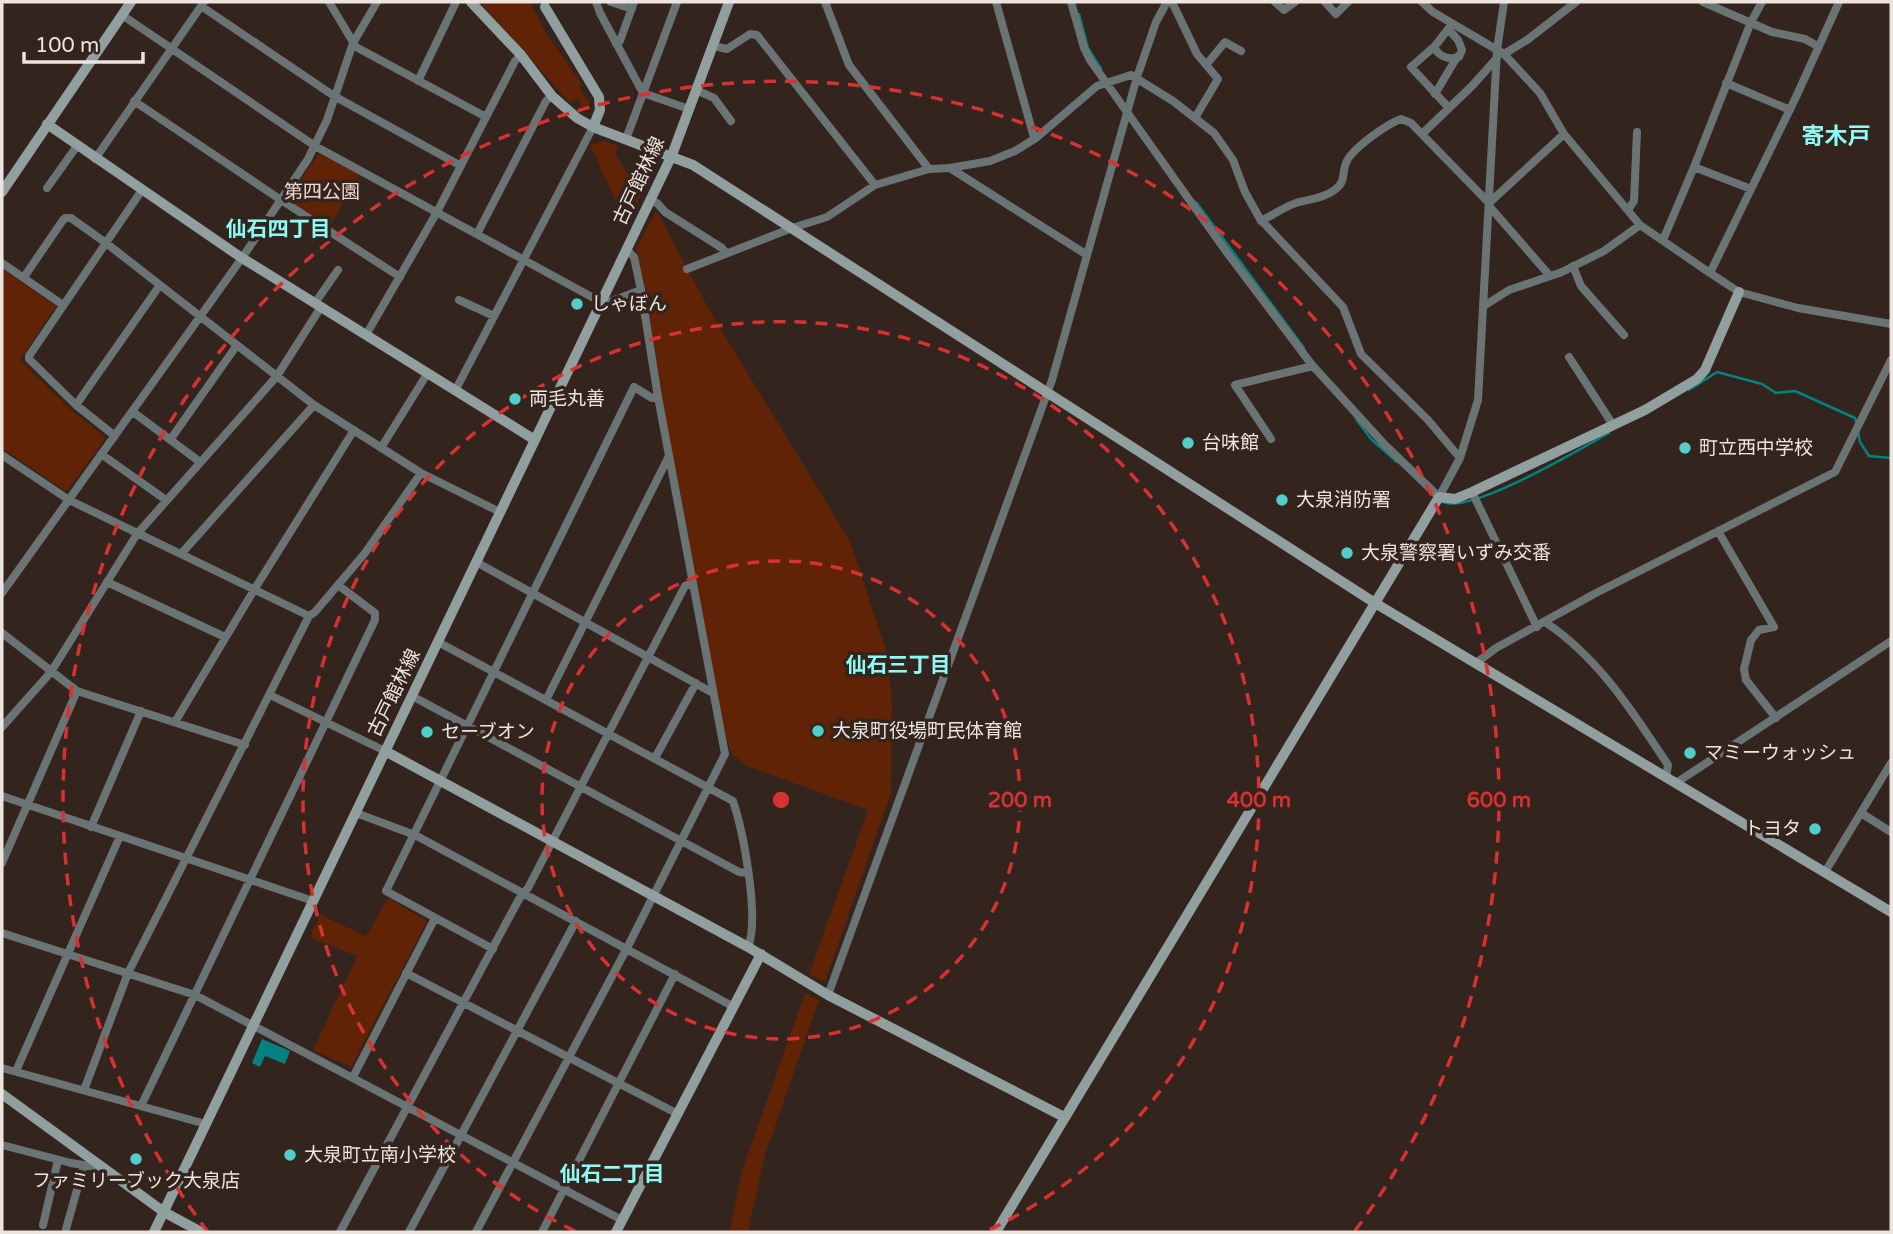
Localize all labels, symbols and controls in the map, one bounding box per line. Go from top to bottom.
scale bar [24,21,144,65]
text: 100 m [35,33,99,58]
district label: 寄木戸 [1802,123,1871,151]
street label: 古戸館林線 [609,133,669,229]
park label: 第四公園 [284,181,360,203]
district label: 仙石四丁目 [226,217,331,242]
place label: しゃぼん [591,293,667,315]
marker: しゃぼん [569,296,585,312]
place label: 両毛丸善 [529,388,605,410]
marker: 両毛丸善 [507,391,523,407]
place label: 台味館 [1202,432,1259,454]
marker: 台味館 [1180,435,1196,451]
place label: 町立西中学校 [1699,437,1813,459]
marker: 町立西中学校 [1677,440,1693,456]
place label: 大泉消防署 [1296,489,1391,511]
marker: 大泉消防署 [1274,492,1290,508]
place label: 大泉警察署いずみ交番 [1361,542,1551,564]
marker: 大泉警察署いずみ交番 [1339,545,1355,561]
street label: 古戸館林線 [363,645,425,741]
district label: 仙石三丁目 [846,653,951,678]
place label: 大泉町役場町民体育館 [832,720,1022,742]
place label: セーブオン [441,721,535,743]
marker: 大泉町役場町民体育館 [810,723,826,739]
marker: セーブオン [419,724,435,740]
place label: マミーウォッシュ [1704,742,1856,764]
marker: マミーウォッシュ [1682,745,1698,761]
centre of rings [769,788,793,812]
text: 200 m [988,788,1052,813]
text: 400 m [1227,788,1291,813]
text: 600 m [1467,788,1531,813]
place label: トヨタ [1744,818,1801,840]
marker: トヨタ [1807,821,1823,837]
place label: 大泉町立南小学校 [304,1144,456,1166]
marker: 大泉町立南小学校 [282,1147,298,1163]
marker: ファミリーブック大泉店 [128,1151,144,1167]
district label: 仙石二丁目 [560,1162,665,1187]
place label: ファミリーブック大泉店 [32,1170,240,1192]

